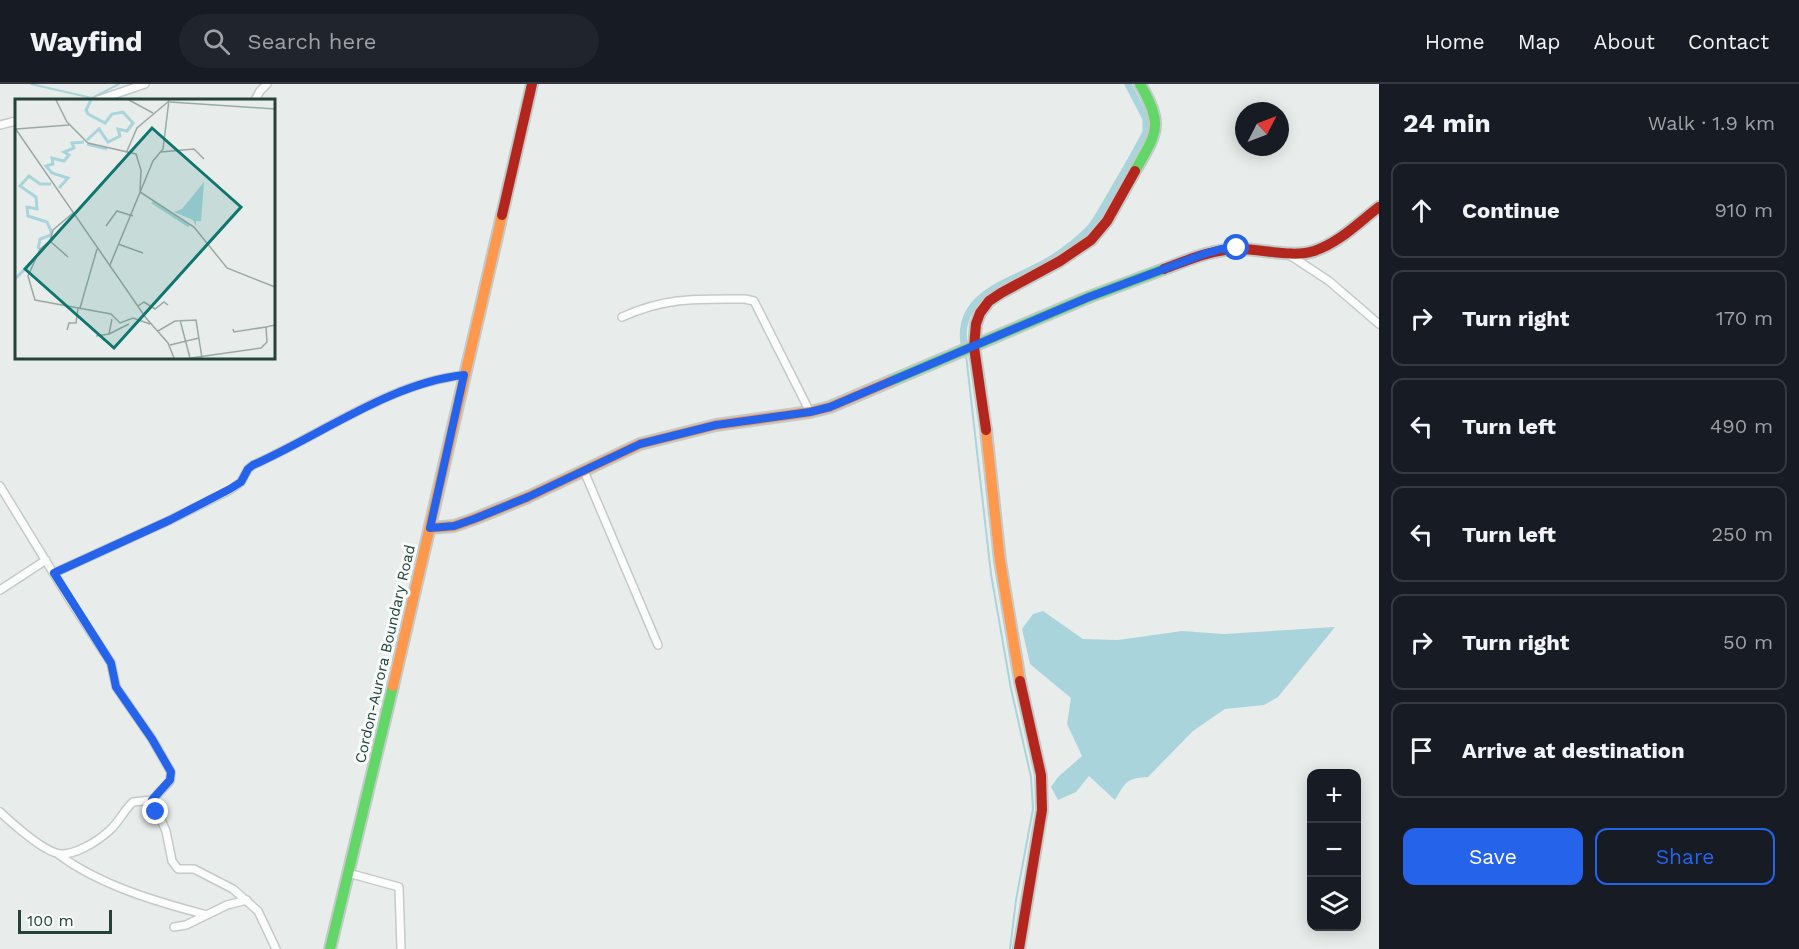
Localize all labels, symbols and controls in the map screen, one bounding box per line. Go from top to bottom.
search box [179,14,599,68]
text: Wayfind [30,25,143,58]
icon: search [200,25,233,58]
text: Search here [248,29,377,54]
text: Home [1425,29,1485,54]
text: Map [1518,29,1561,54]
text: About [1594,29,1655,54]
text: Contact [1688,29,1769,54]
inset map [15,99,274,358]
north arrow [1235,102,1289,156]
text: 24 min [1403,108,1491,138]
text: Walk · 1.9 km [1648,111,1775,135]
icon: ahead [1405,194,1438,227]
text: Continue [1462,198,1560,223]
text: 910 m [1715,198,1773,222]
route start [1223,234,1249,260]
icon: right [1405,302,1438,335]
text: Turn right [1462,306,1569,331]
text: 170 m [1716,306,1773,330]
icon: left [1405,410,1438,443]
text: Turn left [1462,414,1556,439]
text: 490 m [1710,414,1773,438]
icon: left [1405,518,1438,551]
text: Turn left [1462,522,1556,547]
text: 250 m [1711,522,1773,546]
street label: Cordon-Aurora Boundary Road [351,543,419,765]
icon: right [1405,626,1438,659]
text: Turn right [1462,630,1569,655]
text: 50 m [1723,630,1773,654]
icon: arrive [1405,734,1438,767]
text: Arrive at destination [1462,738,1685,763]
map controls [1307,769,1361,931]
button: + [1307,769,1361,823]
route end [142,798,168,824]
button: − [1307,823,1361,877]
button: Save [1403,828,1583,885]
button: Share [1595,828,1775,885]
button: layers [1307,877,1361,931]
scale bar [18,907,112,934]
text: 100 m [27,911,74,930]

